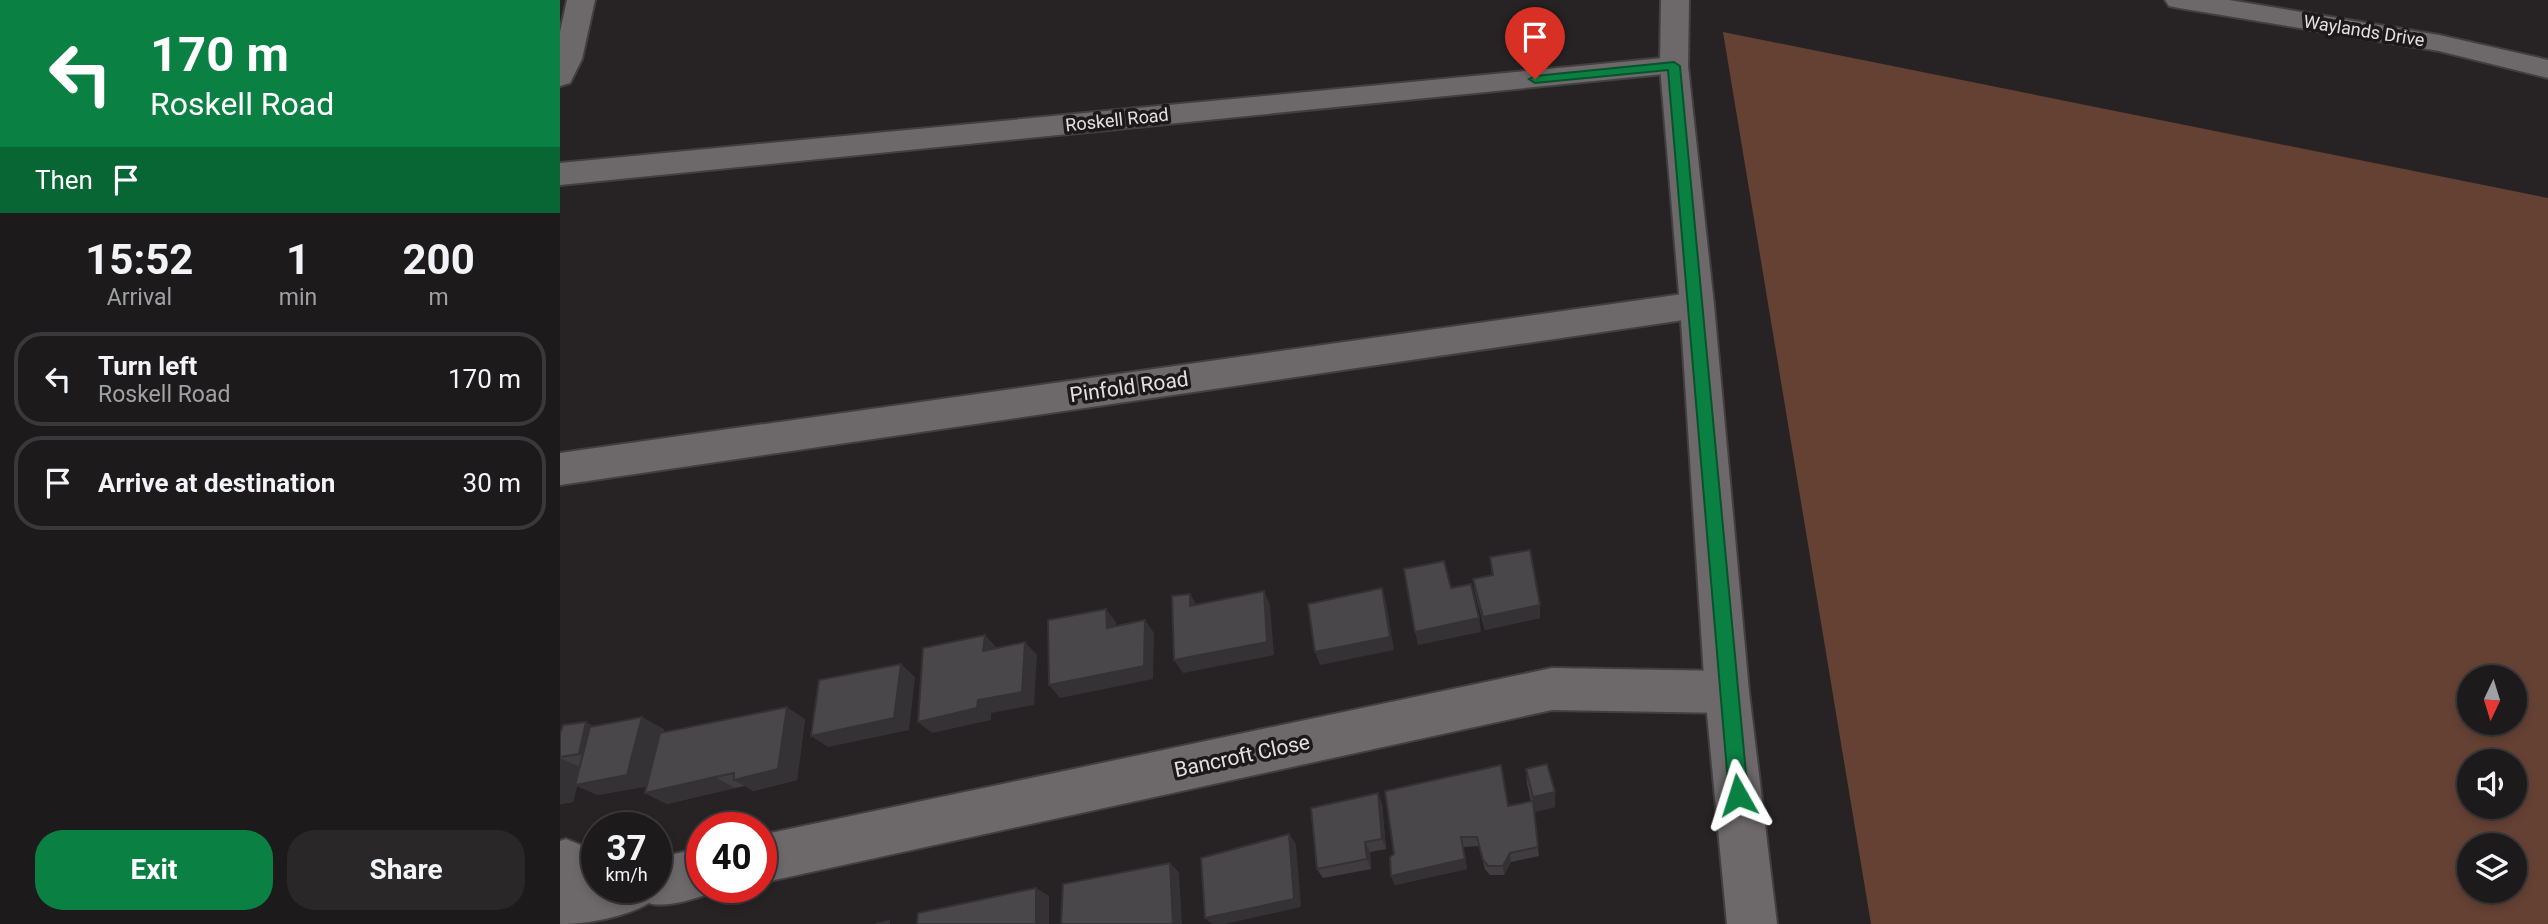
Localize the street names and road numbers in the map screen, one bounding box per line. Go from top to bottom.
street label: Waylands Drive [2302,11,2426,50]
street label: Roskell Road [1064,104,1170,135]
street label: Pinfold Road [1068,367,1190,407]
street label: Bancroft Close [1172,730,1312,782]

